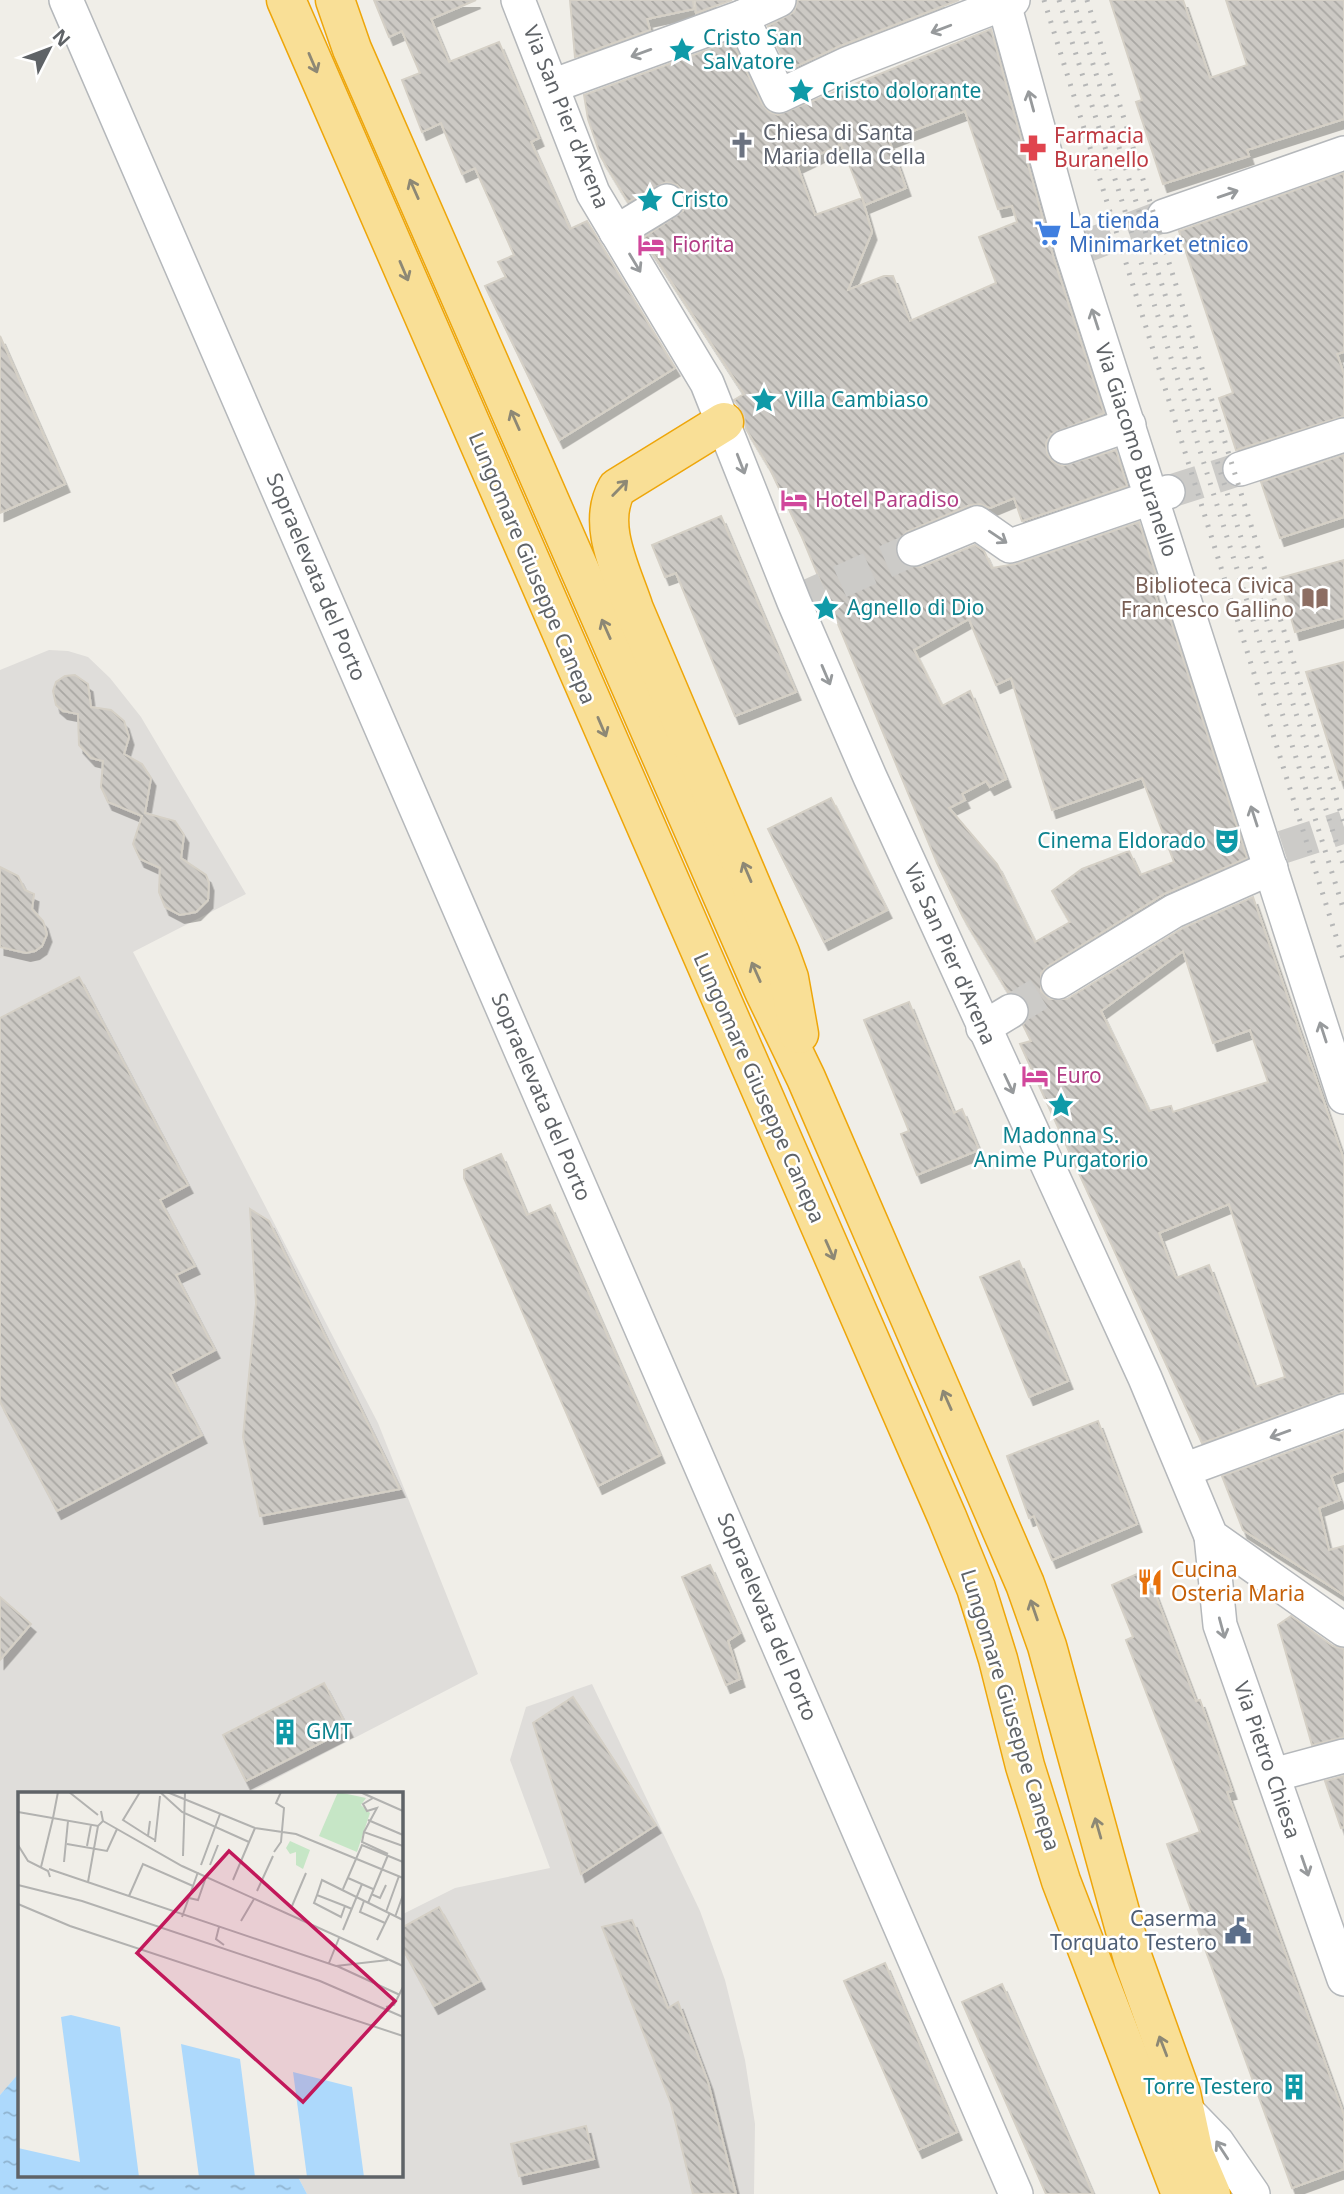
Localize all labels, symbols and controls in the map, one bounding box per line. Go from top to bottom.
north arrow [14,14,84,84]
street label: Via San Pier d'Arena [517,21,617,213]
text: N [47,23,76,52]
place label: Cristo San Salvatore [703,23,802,75]
one-way arrow [930,23,952,36]
place icon: Cristo San Salvatore [667,35,697,65]
one-way arrow [630,48,652,61]
one-way arrow [307,51,320,73]
place icon: Cristo dolorante [786,76,816,106]
place label: Cristo dolorante [822,76,981,104]
one-way arrow [1024,90,1037,113]
place label: Chiesa di Santa Maria della Cella [763,118,926,170]
place label: Farmacia Buranello [1054,121,1149,173]
church icon: Chiesa di Santa Maria della Cella [727,130,757,160]
pharmacy icon: Farmacia Buranello [1018,133,1048,163]
one-way arrow [407,179,420,201]
place icon: Cristo [635,185,665,215]
place label: Cristo [671,185,729,213]
one-way arrow [1217,187,1239,199]
place label: La tienda Minimarket etnico [1069,206,1249,258]
supermarket icon: La tienda Minimarket etnico [1033,218,1063,248]
hotel icon: Fiorita [636,230,666,260]
place label: Fiorita [672,230,734,258]
one-way arrow [628,253,642,273]
one-way arrow [398,260,411,281]
one-way arrow [1087,308,1100,330]
street label: Via Giacomo Buranello [1089,339,1185,560]
place icon: Villa Cambiaso [749,385,779,415]
place label: Villa Cambiaso [785,385,929,413]
one-way arrow [507,410,520,432]
street label: Lungomare Giuseppe Canepa [463,427,603,708]
one-way arrow [735,453,748,474]
street label: Sopraelevata del Porto [260,468,373,685]
one-way arrow [612,480,629,497]
hotel icon: Hotel Paradiso [779,485,809,515]
place label: Hotel Paradiso [815,485,959,513]
one-way arrow [988,530,1007,545]
place label: Biblioteca Civica Francesco Gallino [1121,571,1294,623]
library icon: Biblioteca Civica Francesco Gallino [1300,583,1330,613]
place icon: Agnello di Dio [811,593,841,623]
place label: Agnello di Dio [847,593,984,621]
one-way arrow [599,619,612,640]
one-way arrow [820,664,833,685]
one-way arrow [596,716,609,737]
one-way arrow [1247,805,1259,827]
place label: Cinema Eldorado [1037,826,1206,854]
theatre icon: Cinema Eldorado [1212,826,1242,856]
street label: Via San Pier d'Arena [898,859,1003,1049]
one-way arrow [739,862,752,883]
street label: Lungomare Giuseppe Canepa [688,948,832,1227]
one-way arrow [748,962,761,983]
street label: Sopraelevata del Porto [485,988,598,1205]
one-way arrow [1316,1022,1329,1044]
hotel icon: Euro [1020,1061,1050,1091]
place label: Euro [1056,1061,1102,1089]
one-way arrow [1003,1073,1016,1094]
place icon: Madonna S. Anime Purgatorio [1046,1090,1076,1120]
place label: Madonna S. Anime Purgatorio [974,1121,1148,1173]
one-way arrow [824,1239,837,1260]
one-way arrow [940,1390,953,1411]
one-way arrow [1269,1429,1291,1441]
street label: Sopraelevata del Porto [711,1508,824,1725]
place label: Cucina Osteria Maria [1171,1555,1305,1607]
street label: Lungomare Giuseppe Canepa [955,1566,1067,1854]
restaurant icon: Cucina Osteria Maria [1135,1567,1165,1597]
one-way arrow [1027,1599,1039,1621]
one-way arrow [1216,1616,1229,1639]
street label: Via Pietro Chiesa [1228,1677,1308,1842]
building icon: GMT [270,1717,300,1747]
place label: GMT [306,1717,352,1745]
inset map [18,1792,402,2176]
one-way arrow [1091,1817,1104,1839]
one-way arrow [1300,1855,1312,1877]
place label: Caserma Torquato Testero [1050,1904,1217,1956]
public building icon: Caserma Torquato Testero [1223,1916,1253,1946]
one-way arrow [1156,2036,1168,2057]
place label: Torre Testero [1143,2072,1273,2100]
building icon: Torre Testero [1279,2072,1309,2102]
one-way arrow [1214,2141,1229,2160]

